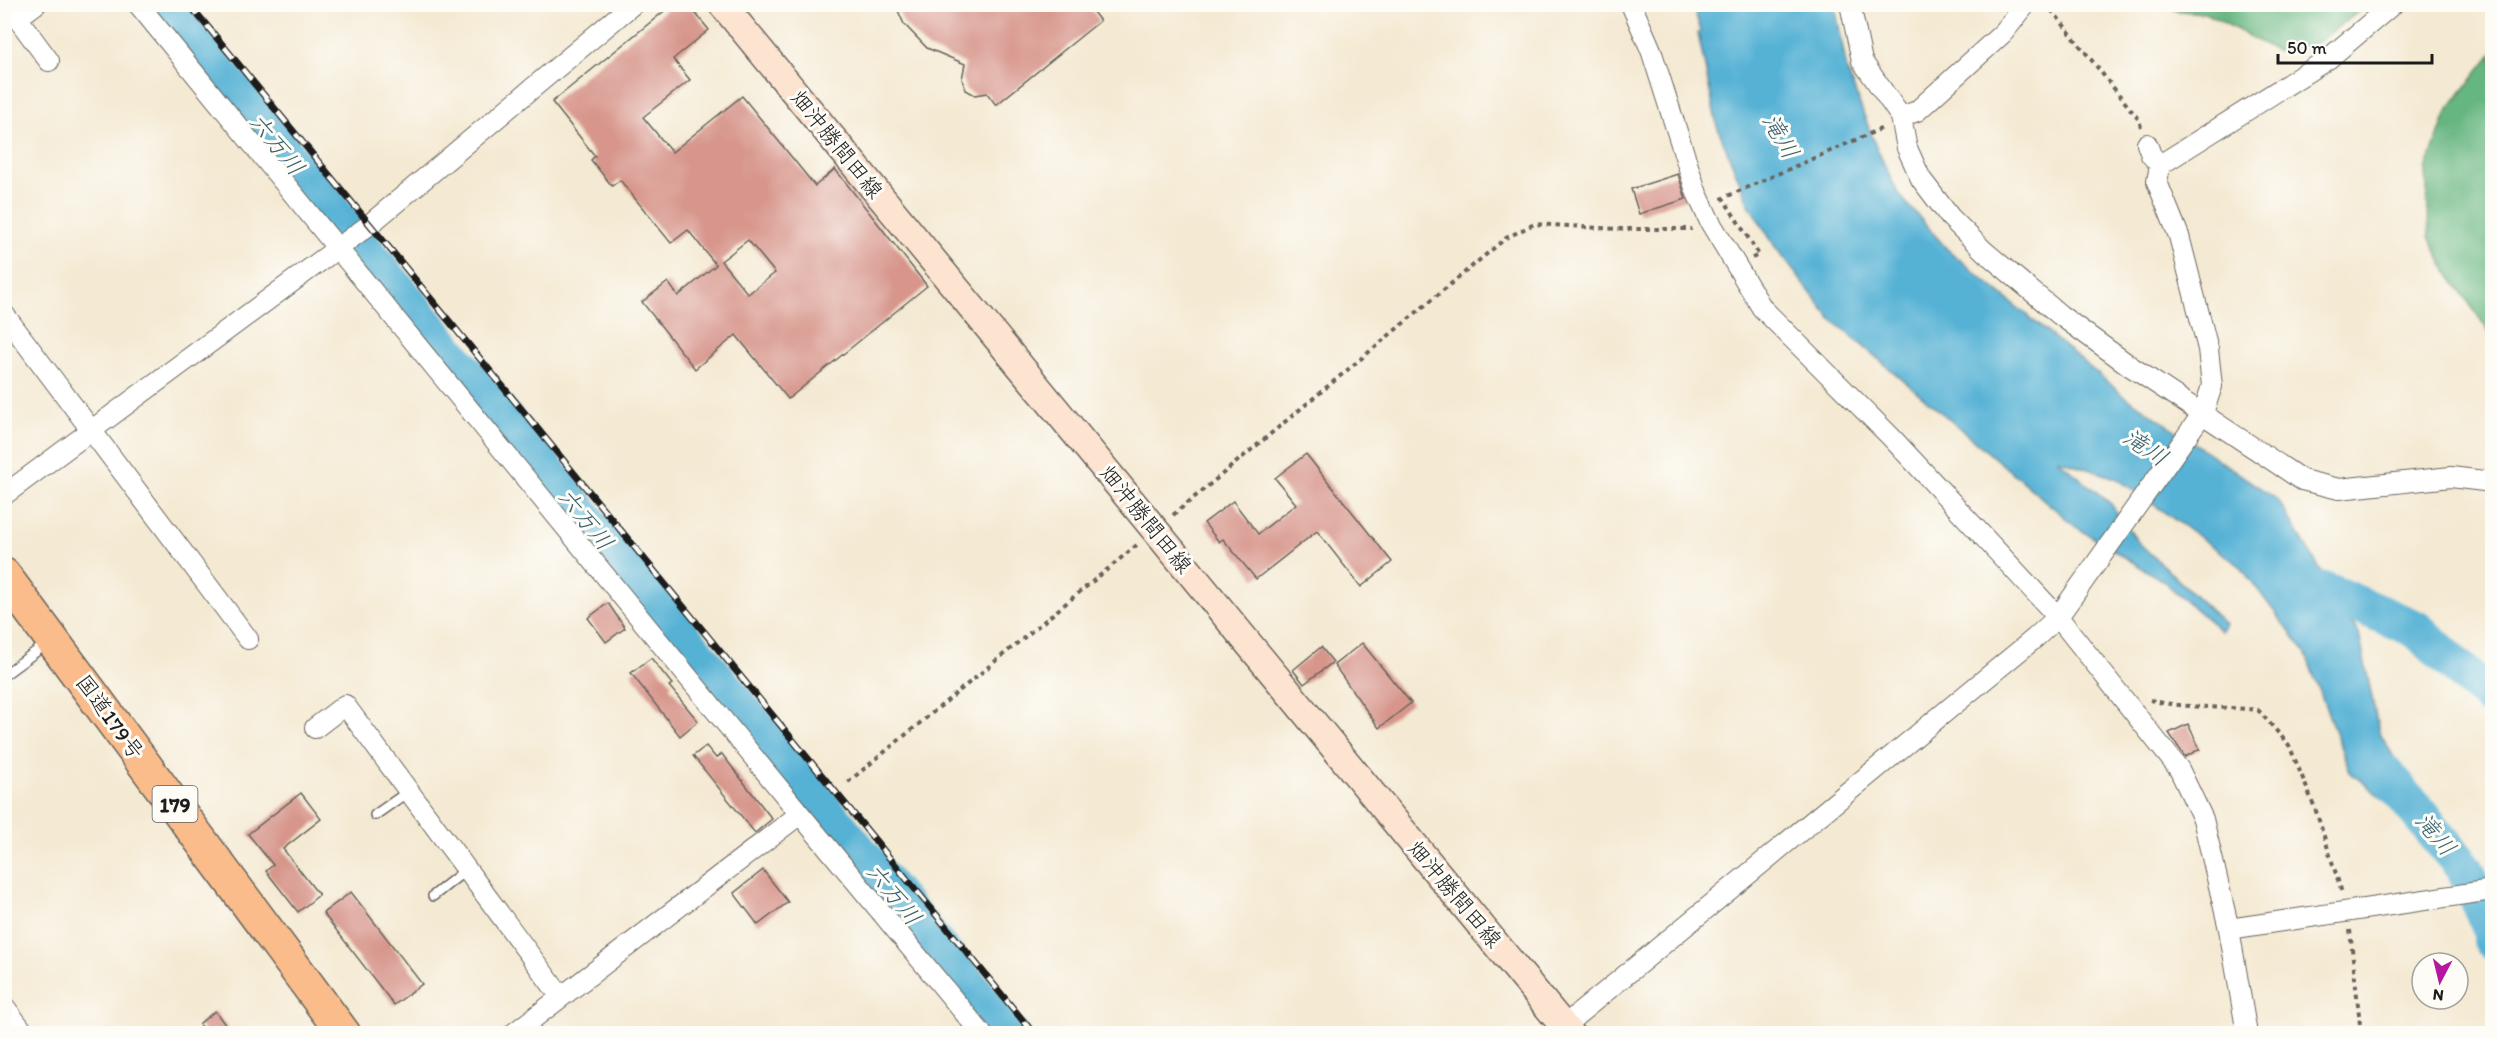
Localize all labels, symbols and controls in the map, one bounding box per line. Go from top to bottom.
scale bar [2278,27,2432,65]
text: 50 m [2287,37,2327,59]
street label: 畑沖勝間田線 [785,84,889,204]
water label: 六万川 [243,107,311,181]
water label: 滝川 [1756,108,1806,164]
water label: 滝川 [2118,422,2174,472]
street label: 畑沖勝間田線 [1094,459,1198,579]
water label: 六万川 [552,482,620,556]
street label: 国道179号 [70,669,150,765]
road number: 179 [152,786,198,822]
water label: 滝川 [2409,806,2463,862]
street label: 畑沖勝間田線 [1402,835,1508,953]
water label: 六万川 [860,857,928,931]
north arrow [2410,951,2470,1011]
text: N [2432,985,2445,1005]

